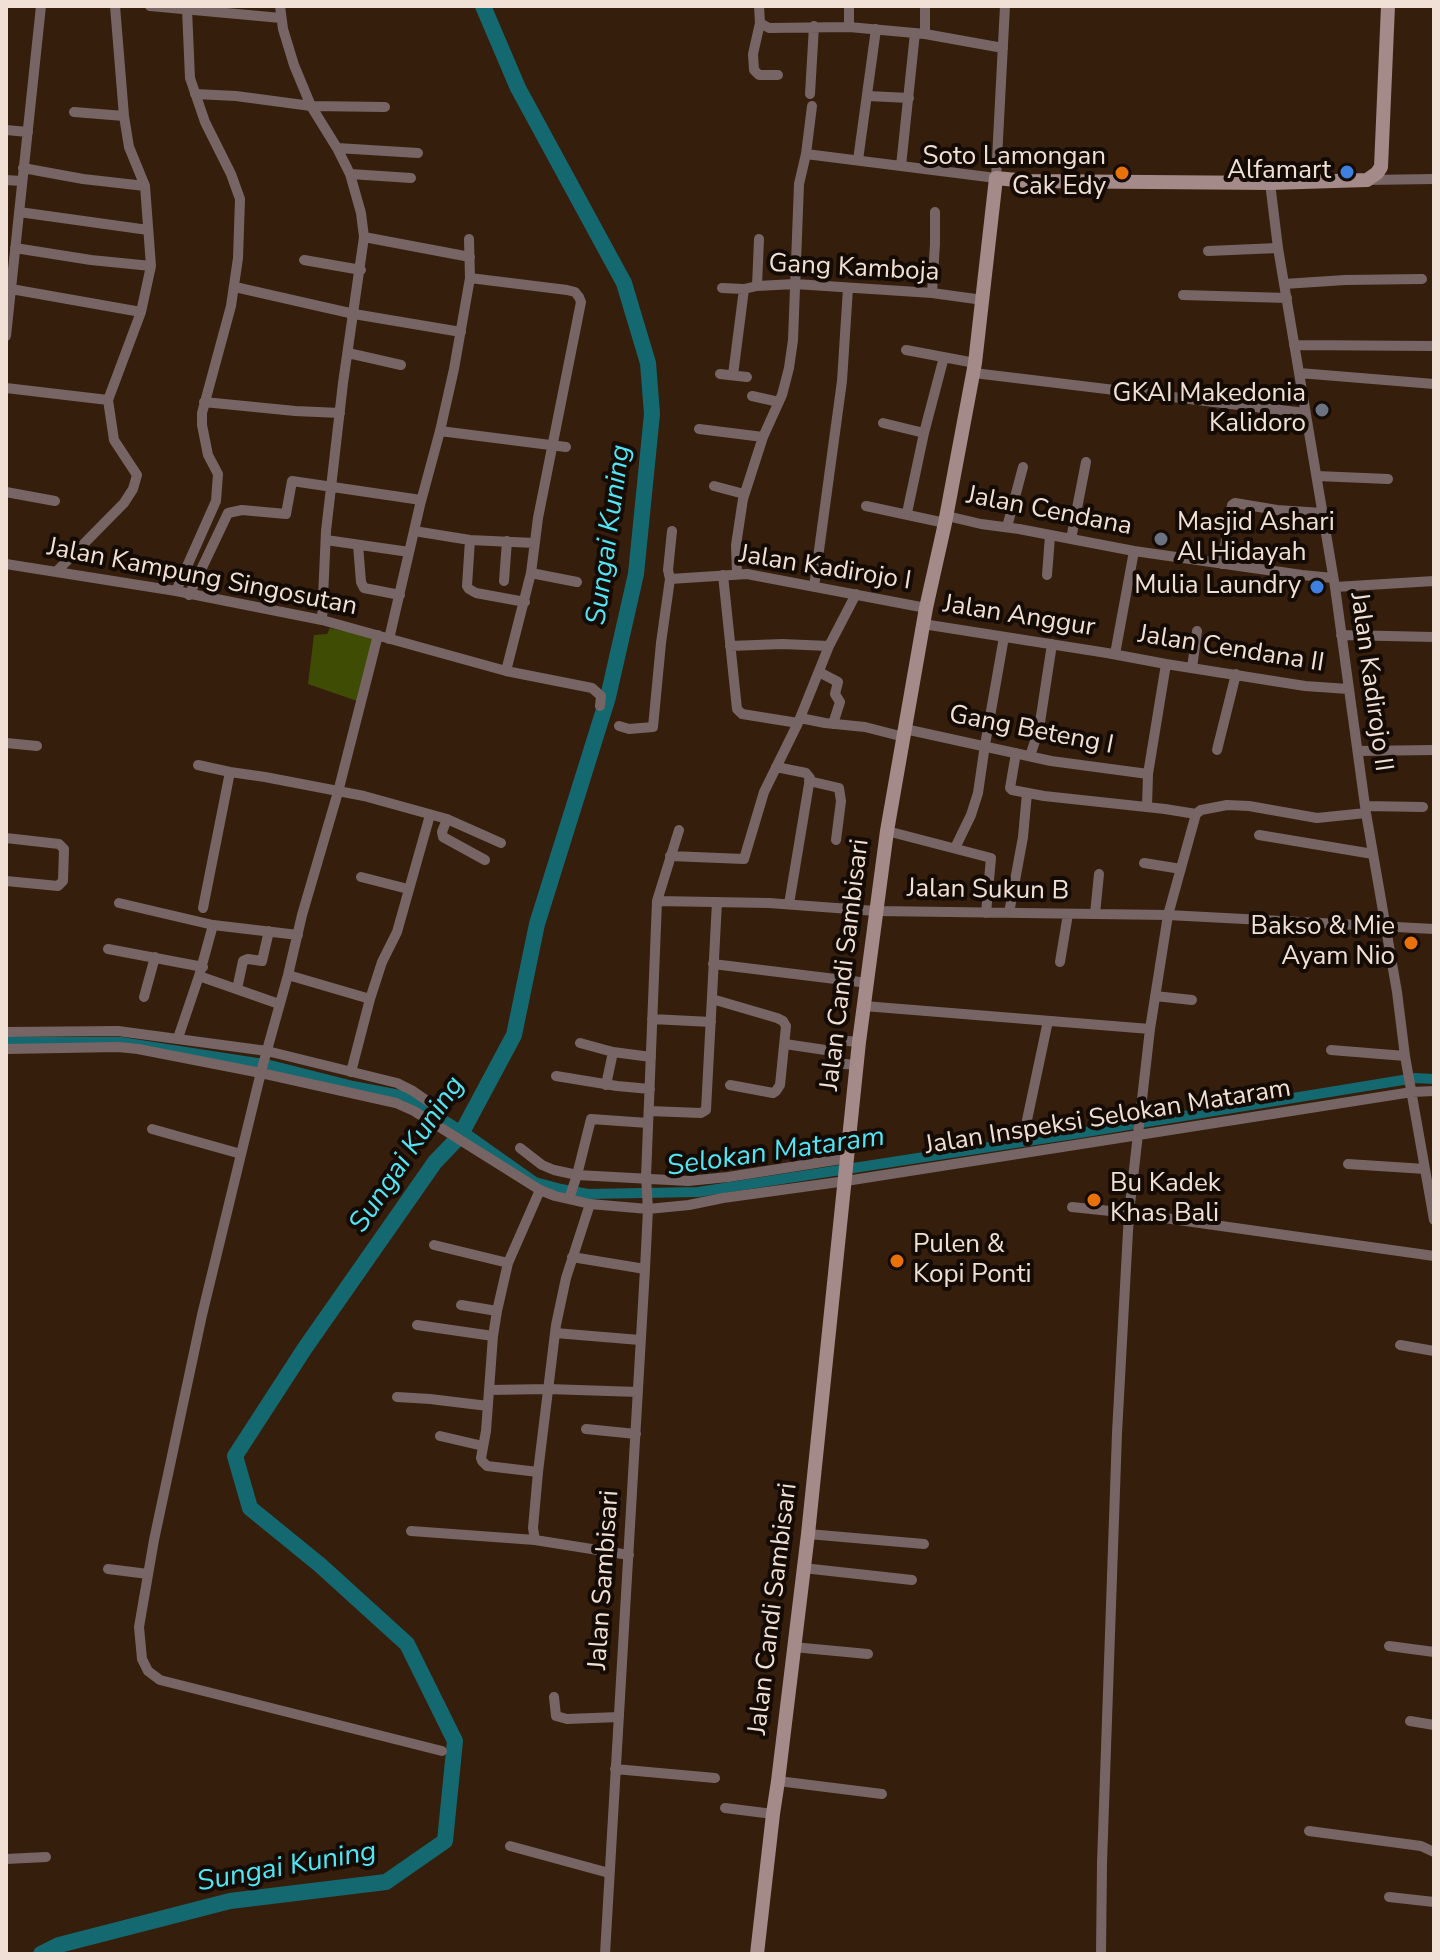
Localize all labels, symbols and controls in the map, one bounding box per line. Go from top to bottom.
place label: Soto Lamongan Cak Edy [922,142,1106,204]
place label: Alfamart [1227,156,1331,188]
marker: Alfamart [1338,163,1356,181]
marker: Soto Lamongan Cak Edy [1113,164,1131,182]
street label: Gang Kamboja [768,249,940,289]
place label: GKAI Makedonia Kalidoro [1113,379,1306,440]
marker: GKAI Makedonia Kalidoro [1313,401,1331,419]
water label: Sungai Kuning [581,443,639,627]
street label: Jalan Cendana [964,481,1134,543]
place label: Masjid Ashari Al Hidayah [1177,508,1335,570]
marker: Masjid Ashari Al Hidayah [1152,530,1170,548]
street label: Jalan Kampung Singosutan [44,533,360,623]
street label: Jalan Kadirojo I [737,540,913,598]
place label: Mulia Laundry [1134,571,1301,603]
marker: Mulia Laundry [1308,578,1326,596]
street label: Jalan Anggur [941,590,1097,644]
street label: Jalan Kadirojo II [1342,590,1398,774]
street label: Jalan Cendana II [1136,620,1326,680]
street label: Gang Beteng I [946,700,1116,762]
street label: Jalan Candi Sambisari [815,837,877,1093]
street label: Jalan Sukun B [907,874,1069,908]
place label: Bakso & Mie Ayam Nio [1250,912,1395,974]
marker: Bakso & Mie Ayam Nio [1402,934,1420,952]
water label: Sungai Kuning [343,1070,473,1240]
street label: Jalan Inspeksi Selokan Mataram [923,1074,1293,1162]
water label: Selokan Mataram [665,1121,887,1185]
place label: Bu Kadek Khas Bali [1110,1169,1221,1230]
marker: Bu Kadek Khas Bali [1085,1191,1103,1209]
place label: Pulen & Kopi Ponti [913,1230,1032,1292]
marker: Pulen & Kopi Ponti [888,1252,906,1270]
street label: Jalan Candi Sambisari [743,1481,805,1737]
street label: Jalan Sambisari [583,1489,627,1671]
water label: Sungai Kuning [195,1836,379,1900]

